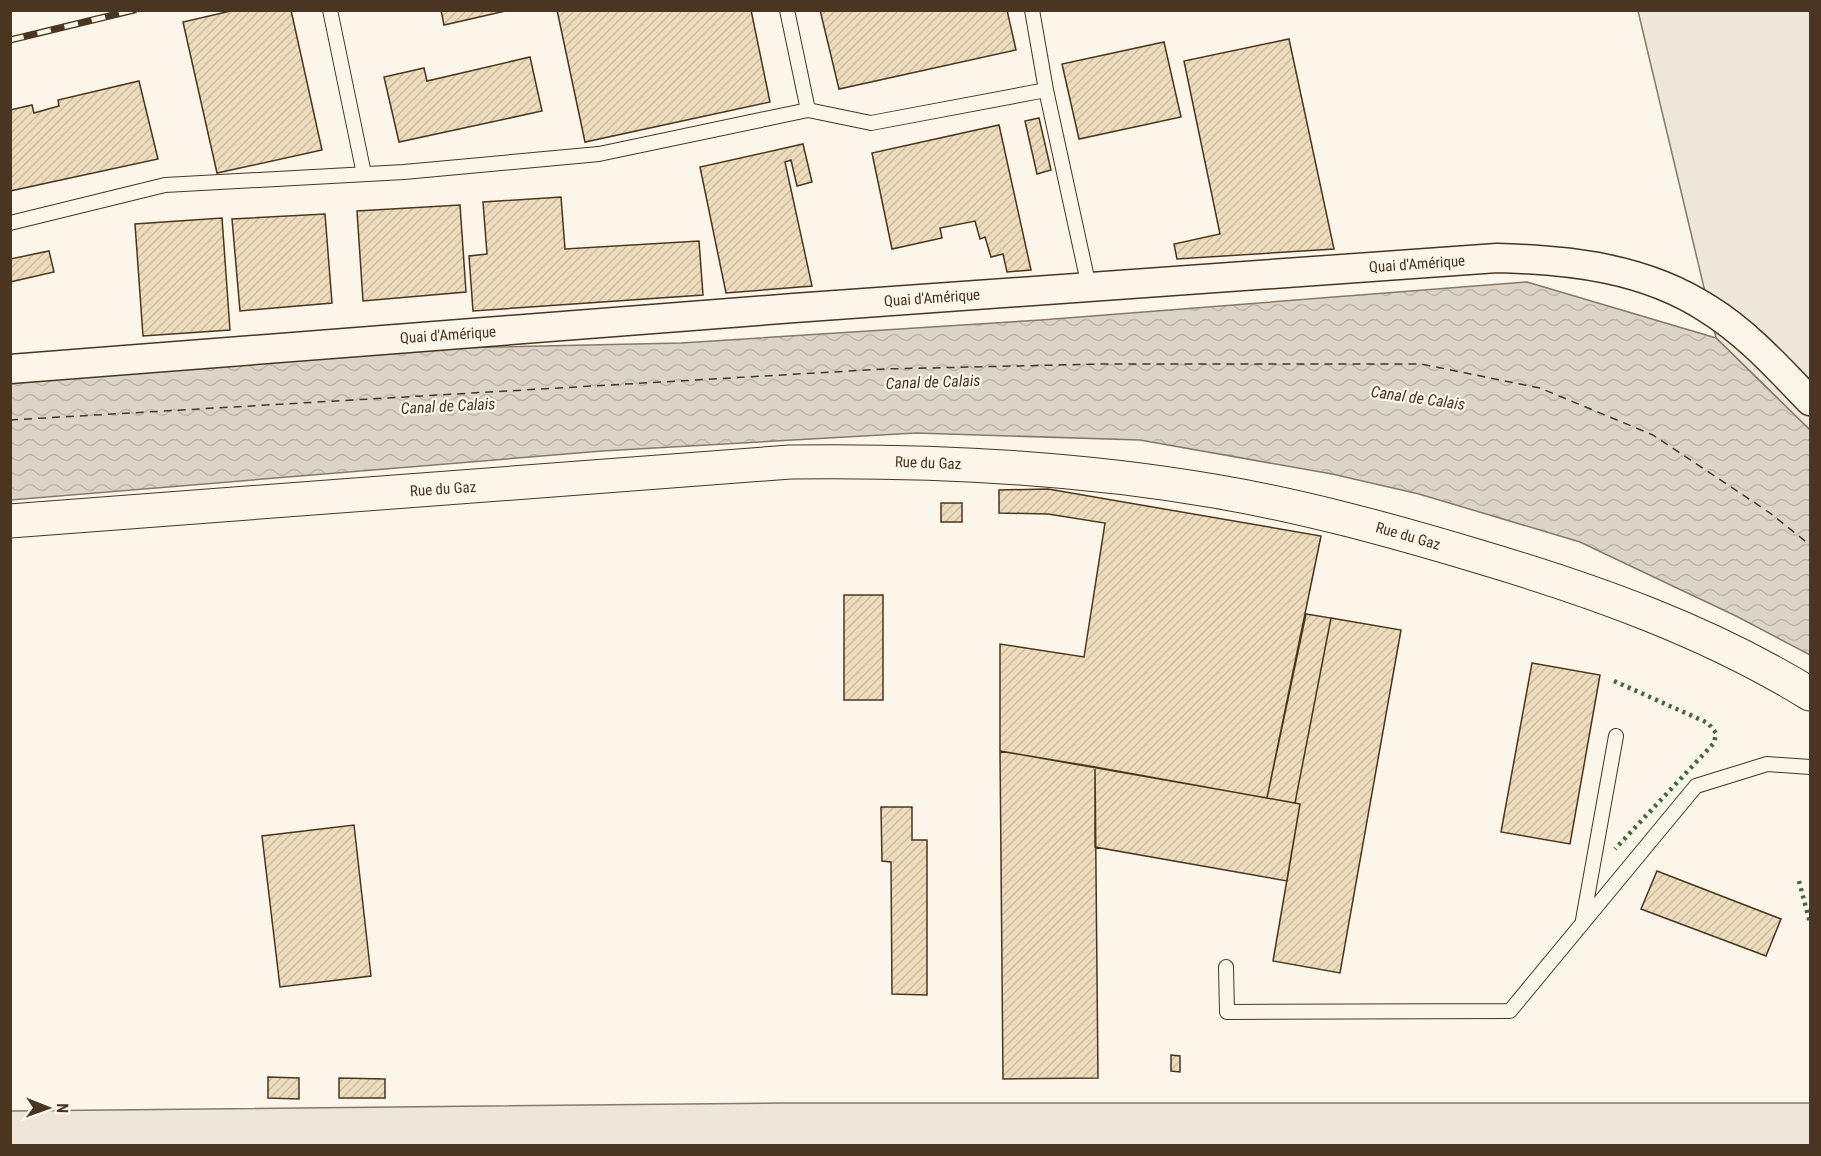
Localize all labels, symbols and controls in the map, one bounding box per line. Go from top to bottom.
street label: Quai d'Amérique [1368,252,1466,276]
street label: Quai d'Amérique [883,286,981,310]
street label: Quai d'Amérique [399,323,497,347]
water label: Canal de Calais [885,371,981,393]
water label: Canal de Calais [1370,382,1466,414]
water label: Canal de Calais [400,394,496,418]
street label: Rue du Gaz [894,453,962,473]
street label: Rue du Gaz [409,478,477,500]
street label: Rue du Gaz [1374,518,1442,554]
north arrow [18,1078,78,1138]
text: N [53,1103,72,1113]

